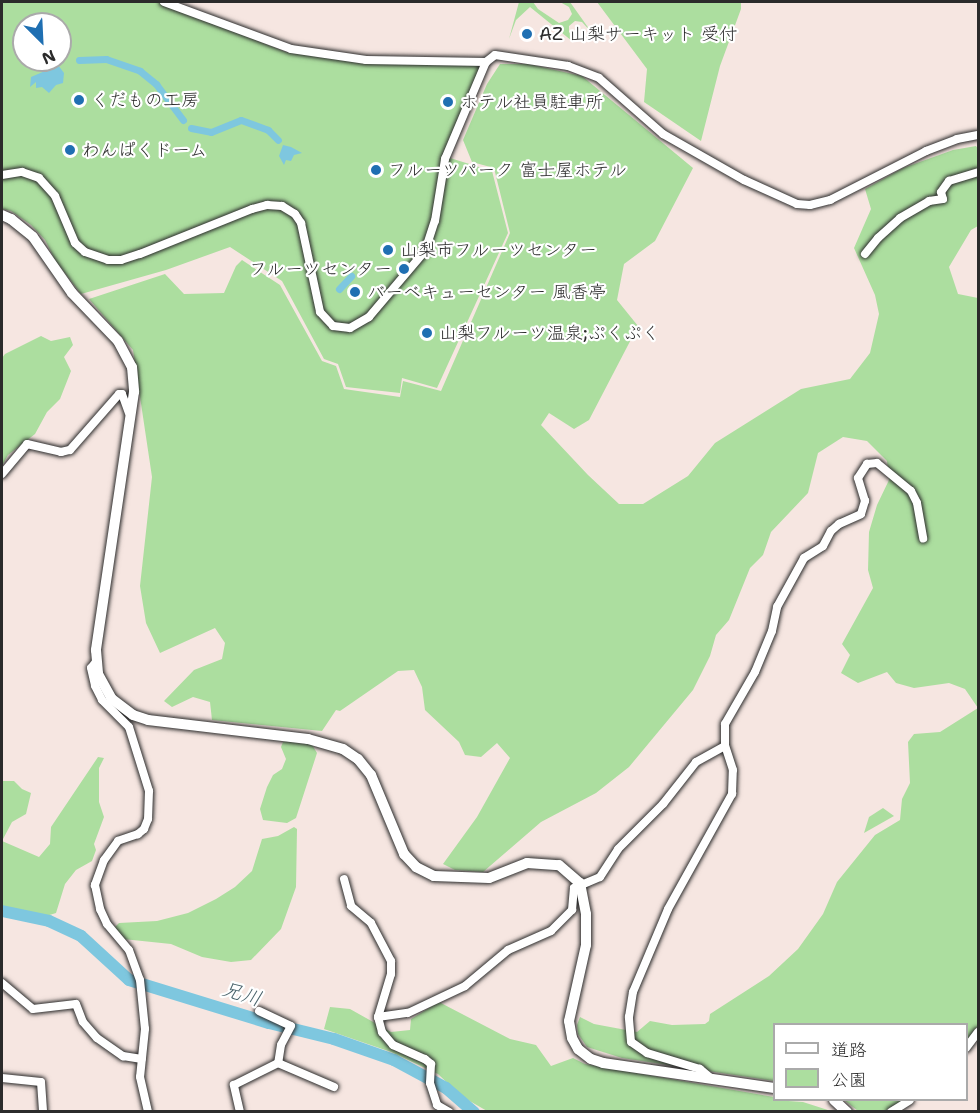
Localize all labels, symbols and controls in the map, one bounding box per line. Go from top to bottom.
north arrow [12,12,72,72]
place label: AZ 山梨サーキット 受付 [539,23,737,45]
marker: AZ 山梨サーキット 受付 [520,27,534,41]
text: N [39,45,59,69]
place label: くだもの工房 [91,89,199,111]
place label: ホテル社員駐車所 [460,91,604,113]
marker: くだもの工房 [72,93,86,107]
marker: ホテル社員駐車所 [441,95,455,109]
place label: わんぱくドーム [82,139,208,161]
marker: わんぱくドーム [63,143,77,157]
place label: フルーツパーク 富士屋ホテル [388,159,629,181]
marker: フルーツパーク 富士屋ホテル [369,163,383,177]
place label: 山梨市フルーツセンター [400,239,599,261]
marker: 山梨市フルーツセンター [381,243,395,257]
place label: フルーツセンター [247,258,392,280]
marker: フルーツセンター [397,262,411,276]
place label: バーベキューセンター 風香亭 [367,281,607,303]
marker: バーベキューセンター 風香亭 [348,285,362,299]
place label: 山梨フルーツ温泉;ぷくぷく [439,322,661,344]
marker: 山梨フルーツ温泉;ぷくぷく [420,326,434,340]
water label: 兄川 [219,977,265,1011]
legend [773,1023,968,1101]
text: 道路 [831,1038,867,1062]
text: 公園 [831,1068,867,1092]

